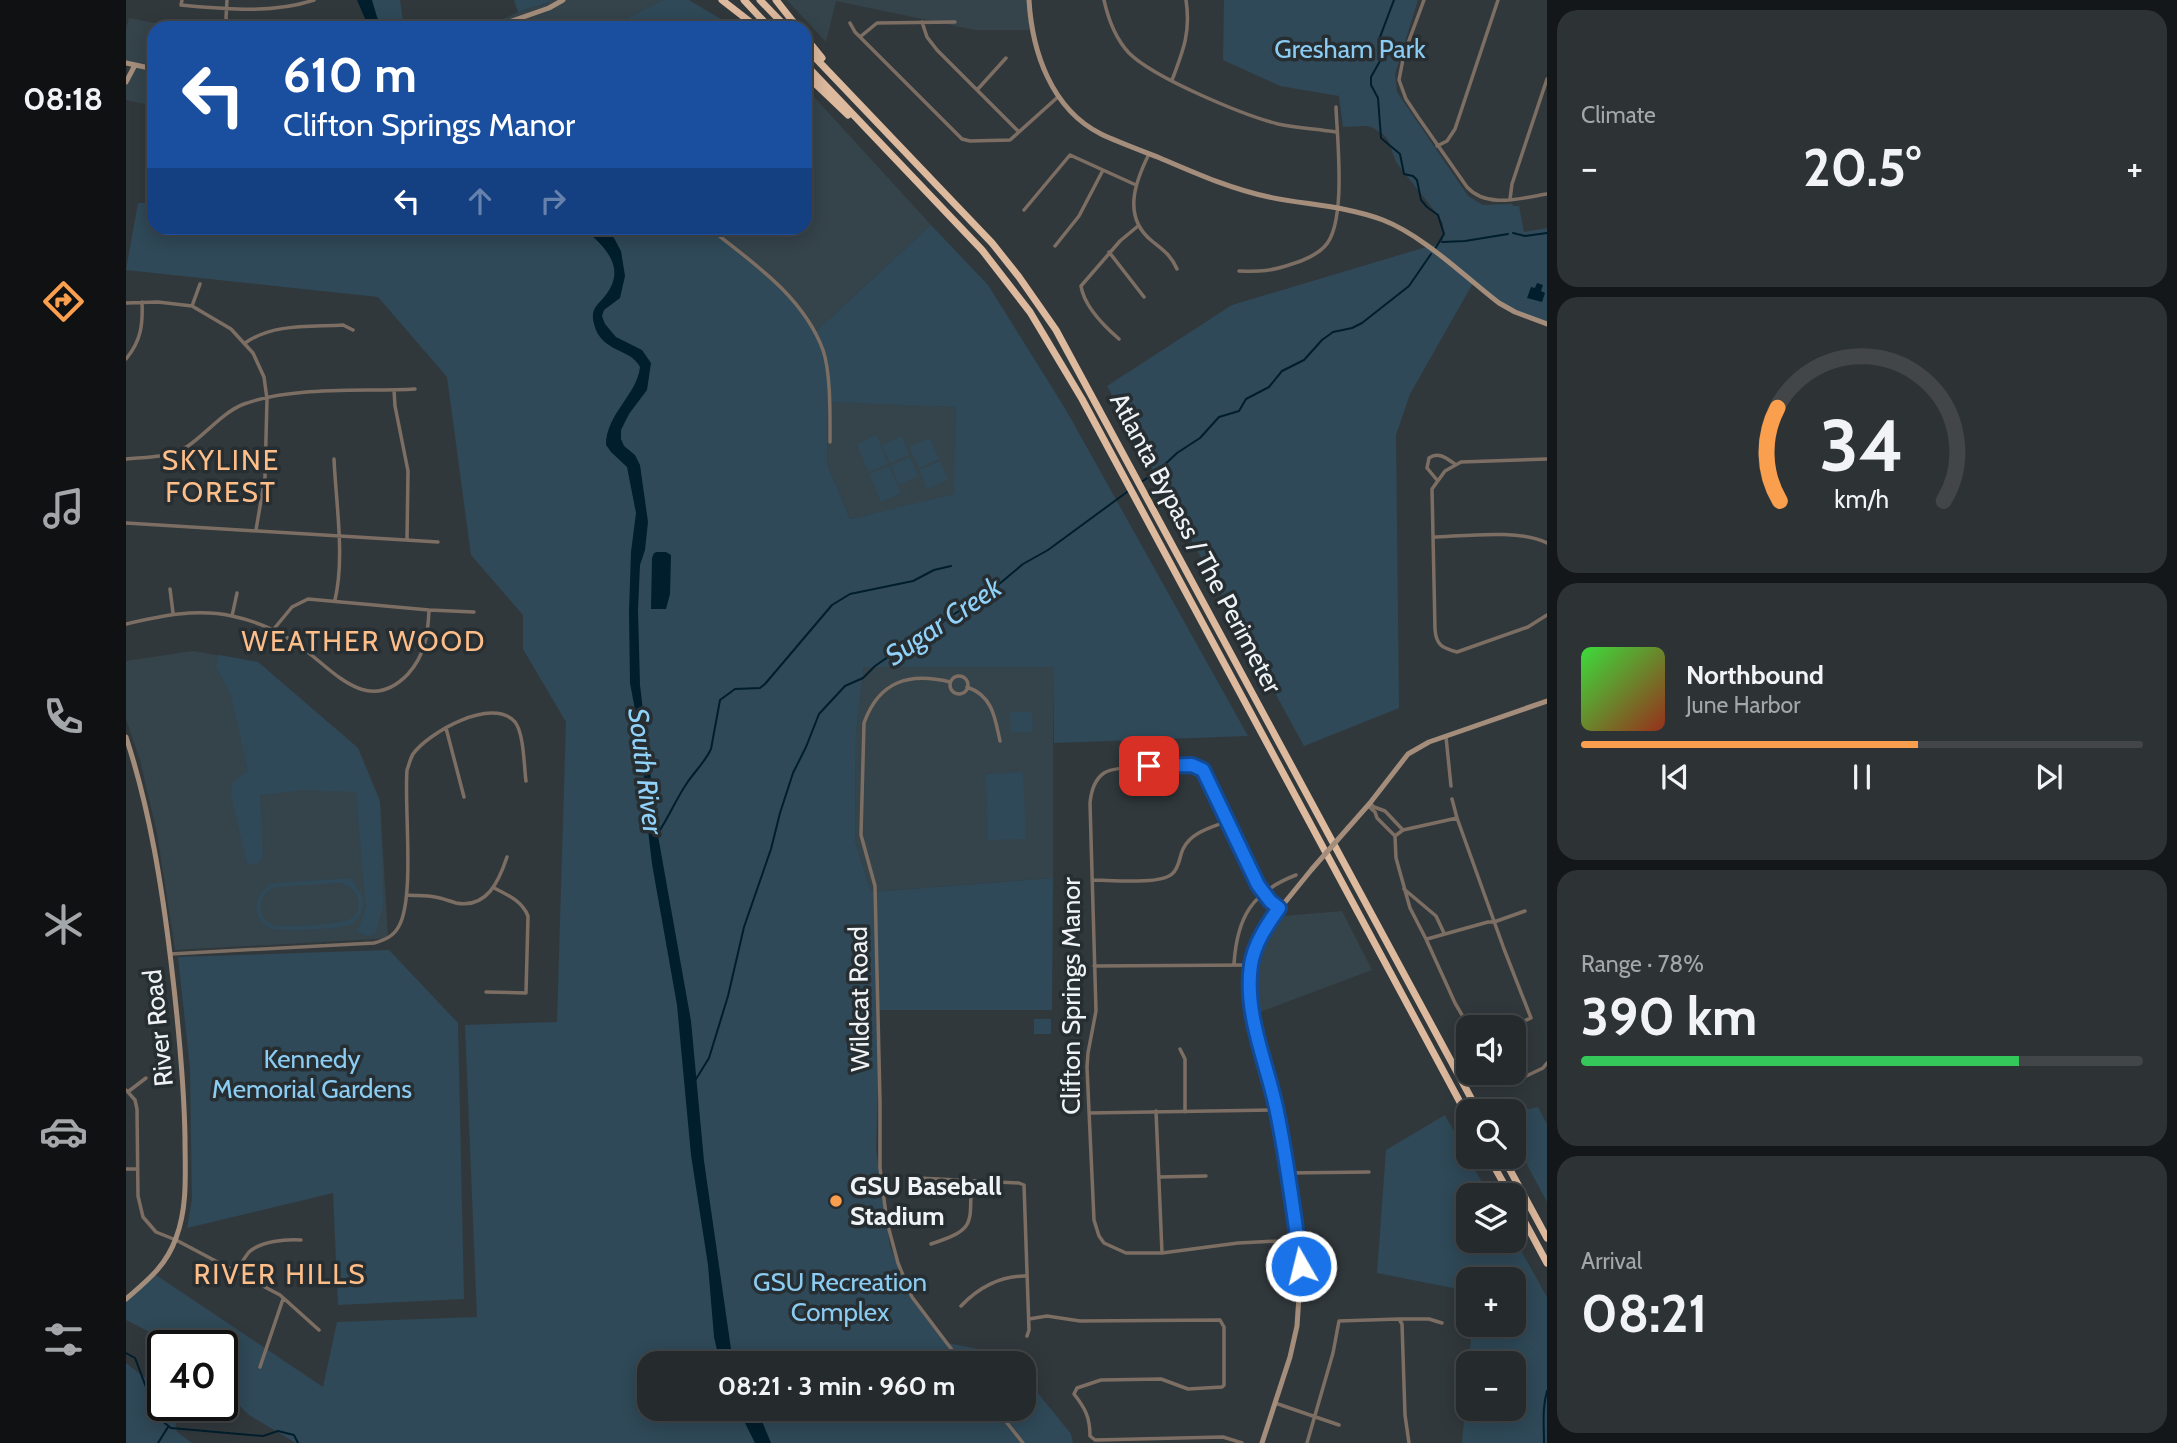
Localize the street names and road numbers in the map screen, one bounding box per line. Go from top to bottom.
street label: Atlanta Bypass / The Perimeter [1103,387,1289,699]
street label: Clifton Springs Manor [1055,877,1087,1115]
street label: Wildcat Road [842,926,876,1072]
street label: River Road [136,968,180,1088]

